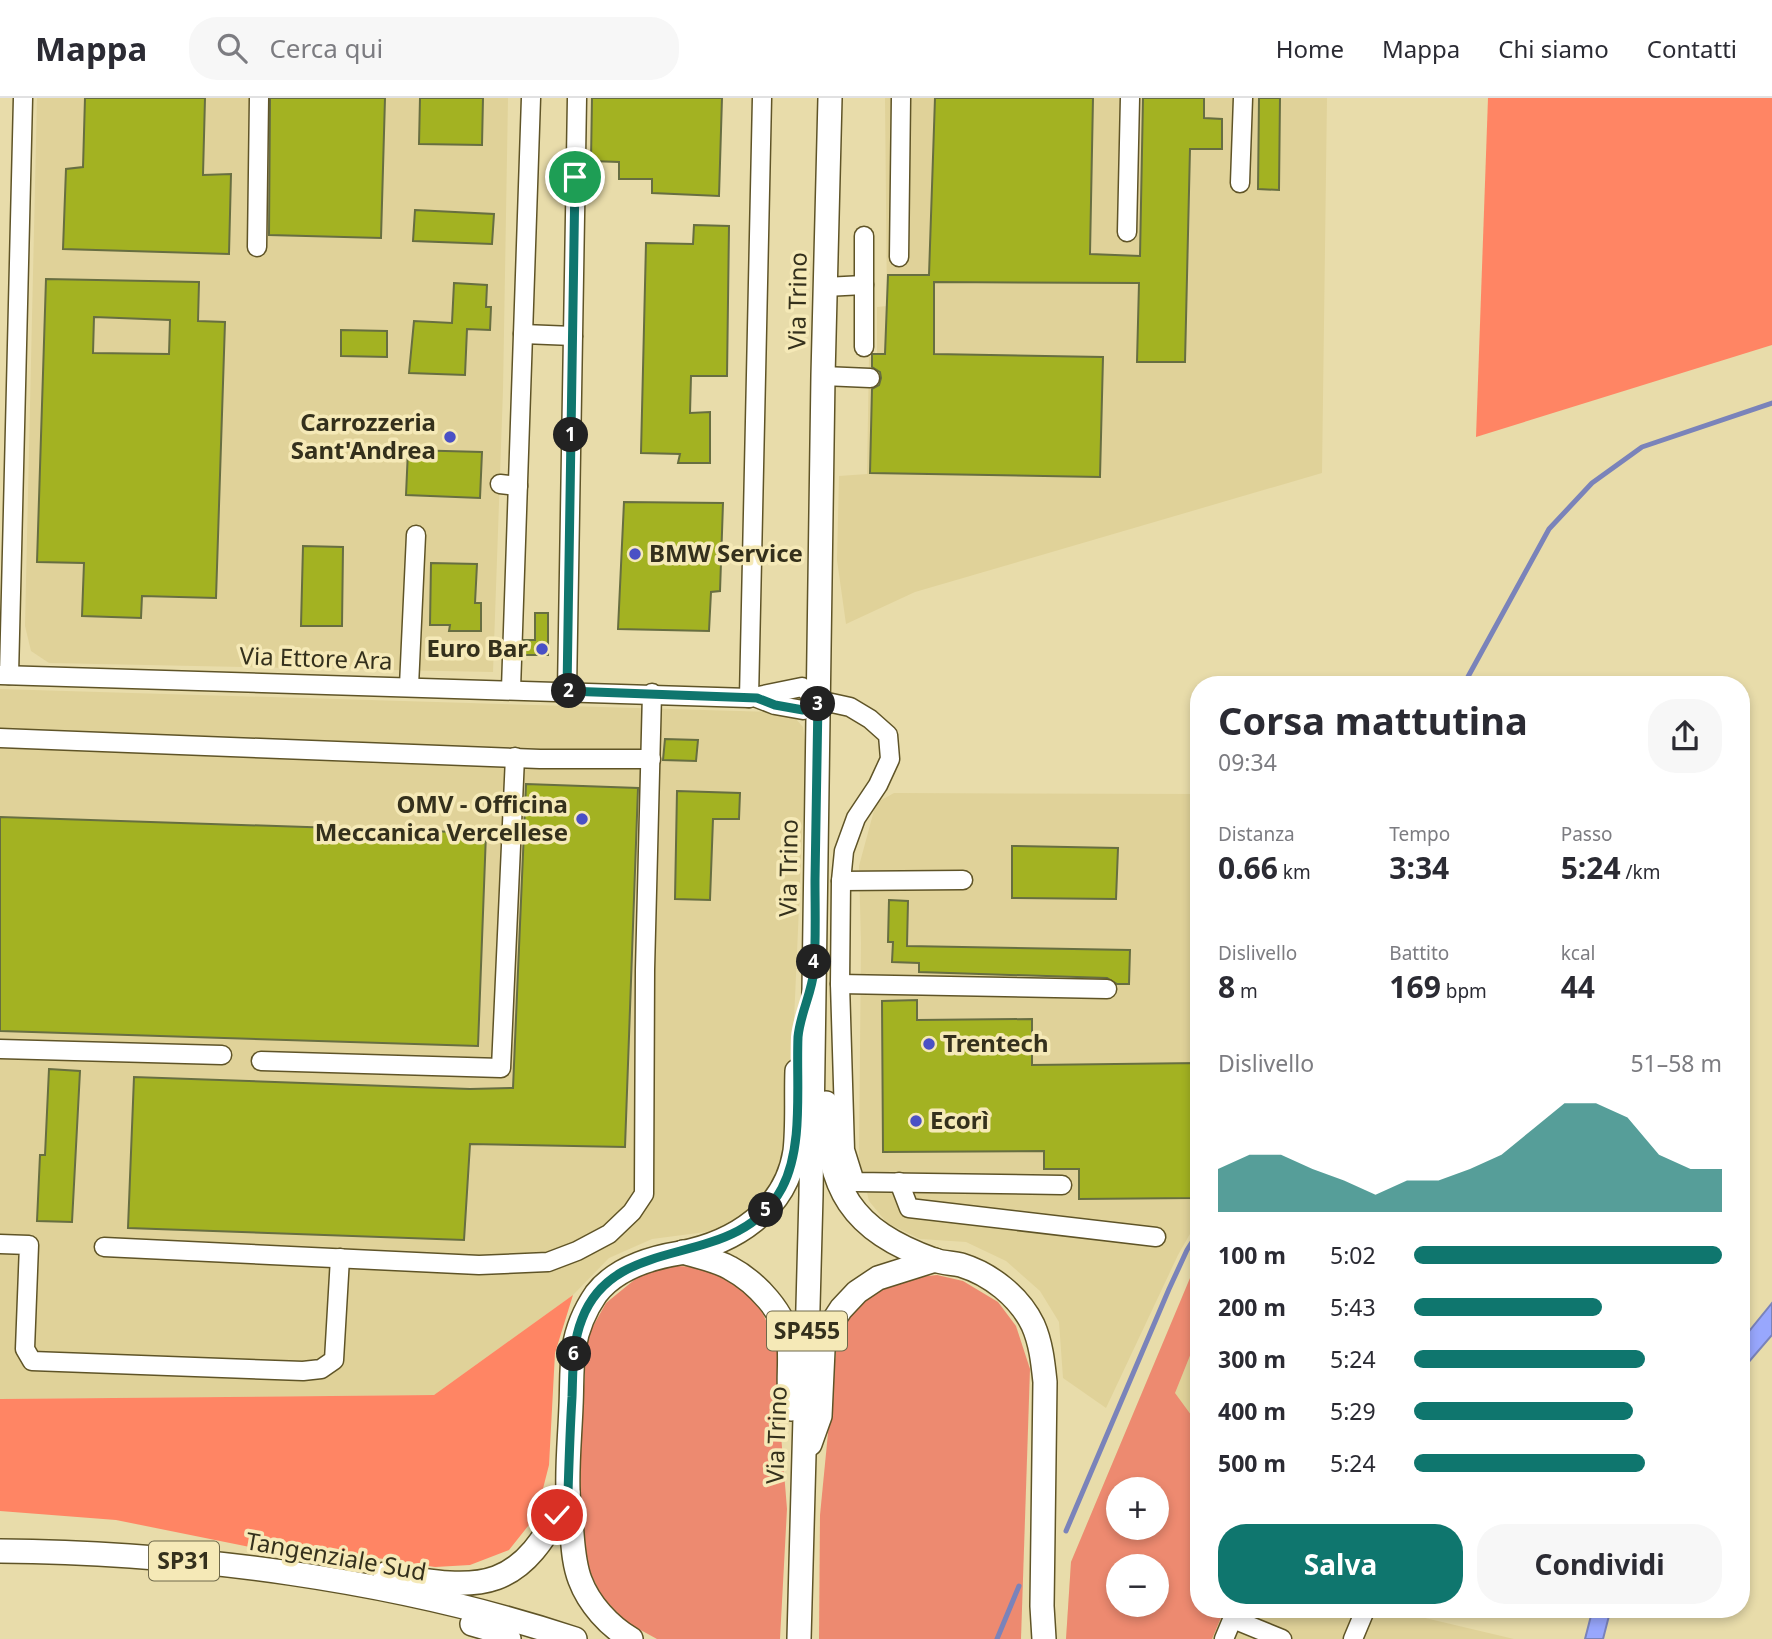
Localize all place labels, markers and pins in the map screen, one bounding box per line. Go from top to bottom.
pin [545,147,605,207]
place label: Carrozzeria Sant'Andrea [291,405,436,466]
pin: 1 [554,418,588,452]
marker: Carrozzeria Sant'Andrea [442,429,458,445]
place label: BMW Service [649,536,803,569]
marker: BMW Service [627,546,643,562]
place label: Euro Bar [426,631,528,664]
marker: Euro Bar [534,641,550,657]
pin: 2 [552,674,586,708]
pin: 3 [800,686,836,722]
place label: OMV - Officina Meccanica Vercellese [315,787,568,848]
marker: OMV - Officina Meccanica Vercellese [574,811,590,827]
pin: 4 [796,944,832,980]
place label: Trentech [943,1026,1049,1059]
marker: Trentech [921,1036,937,1052]
place label: Ecorì [930,1103,989,1136]
marker: Ecorì [908,1113,924,1129]
pin: 5 [748,1192,784,1228]
pin: 6 [556,1336,592,1372]
pin [527,1485,587,1545]

